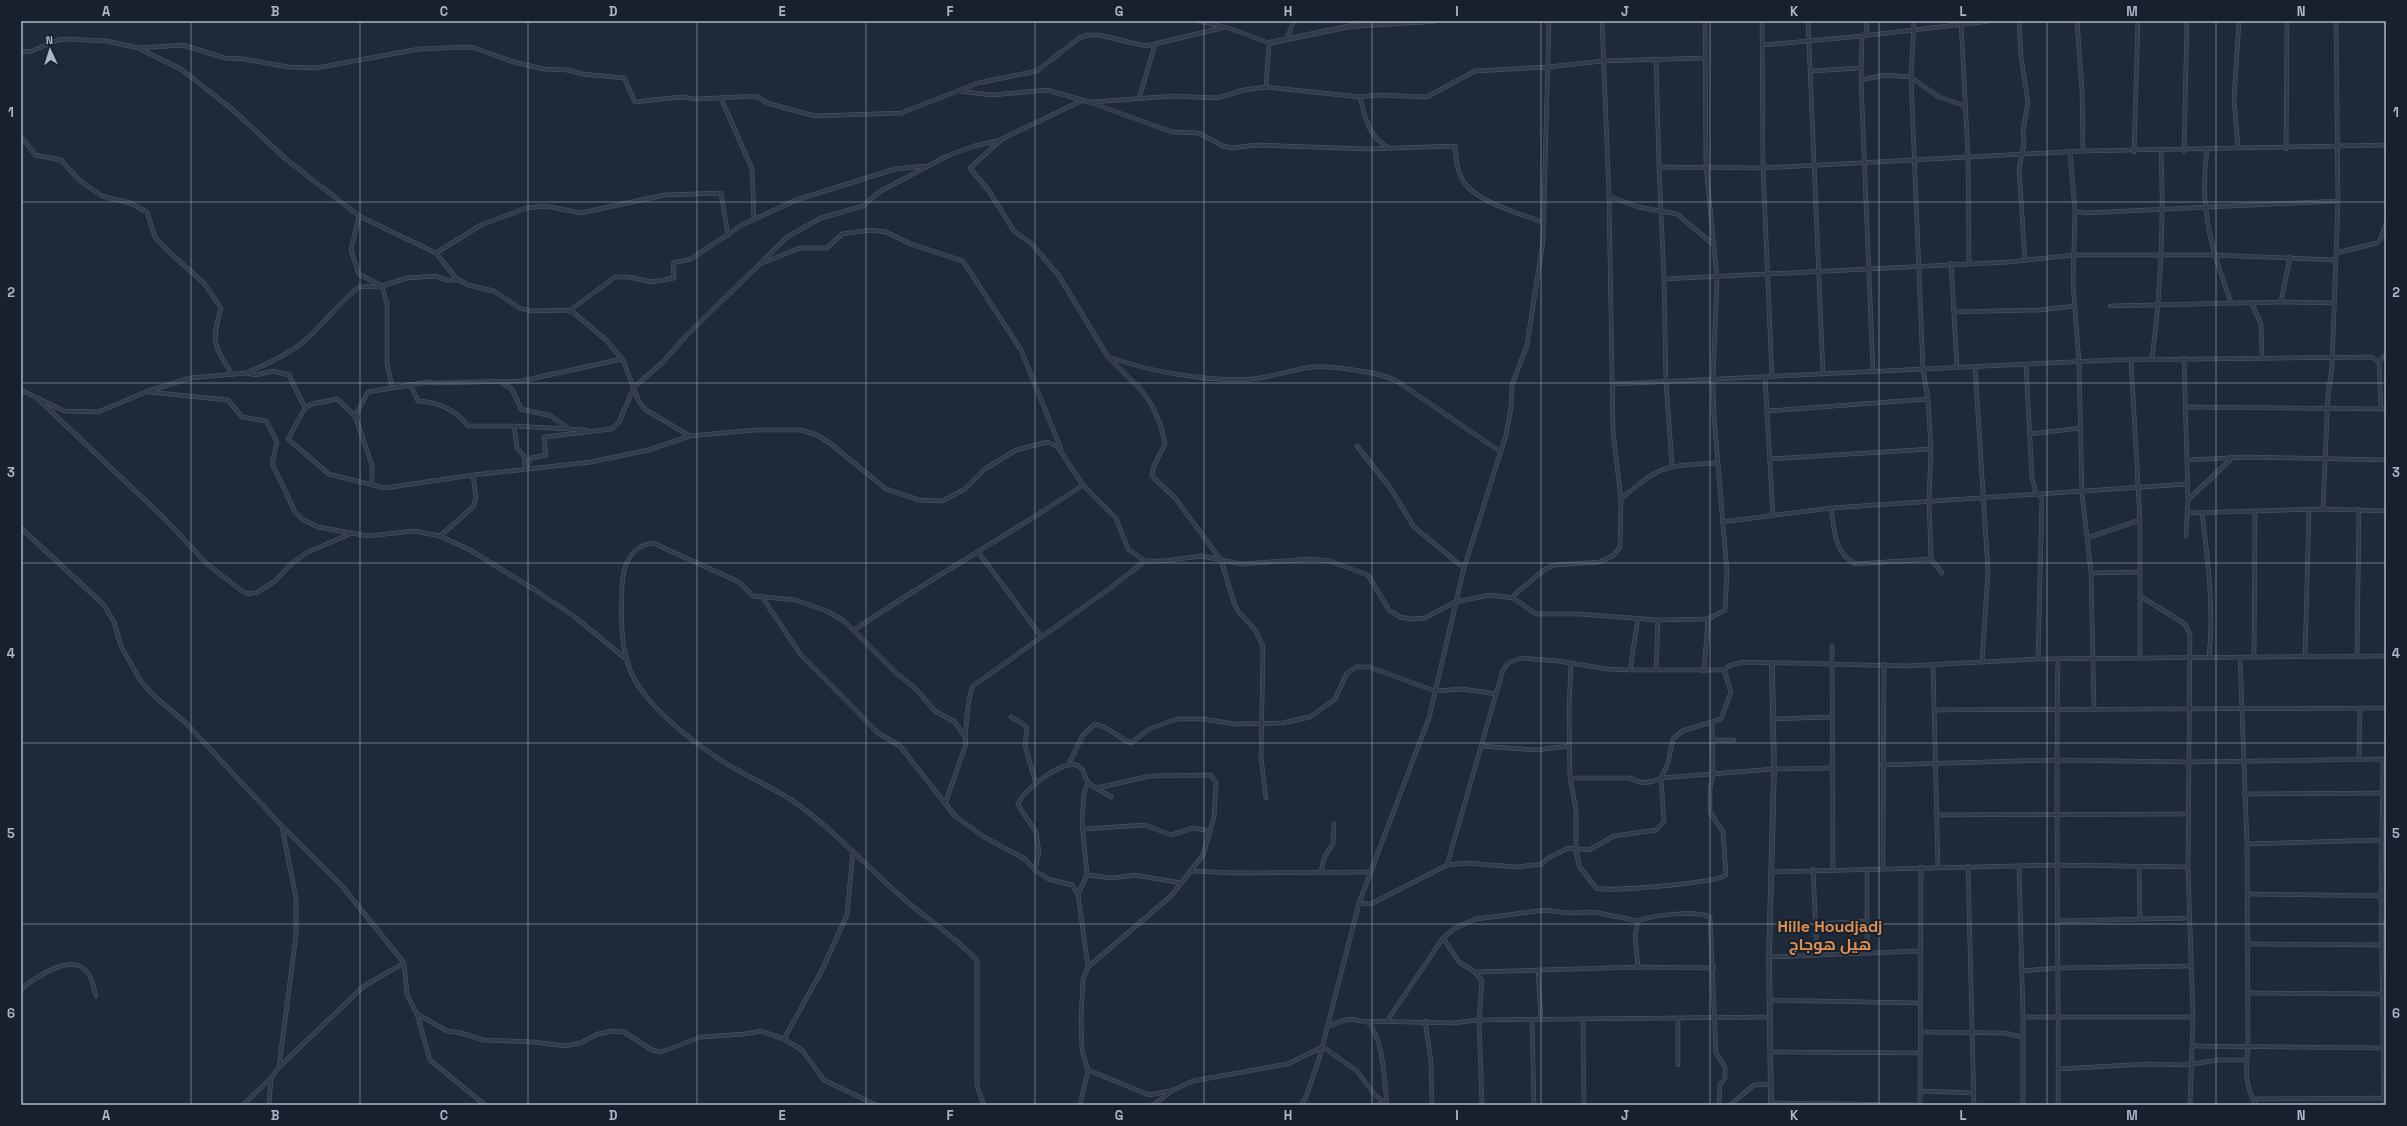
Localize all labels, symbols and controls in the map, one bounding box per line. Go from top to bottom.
text: A [102,3,111,20]
text: B [271,3,280,20]
text: C [440,3,448,20]
text: D [609,3,618,20]
text: E [778,3,786,20]
text: F [947,3,954,20]
text: G [1115,3,1123,20]
text: H [1284,3,1292,20]
text: I [1455,3,1459,20]
text: J [1621,3,1629,20]
text: K [1790,3,1799,20]
text: L [1959,3,1967,20]
text: M [2126,3,2138,20]
text: N [2297,3,2305,20]
north arrow [30,30,70,70]
text: N [45,33,53,47]
text: 1 [8,104,14,121]
text: 1 [2393,104,2399,121]
text: 2 [7,284,15,301]
text: 2 [2392,284,2400,301]
text: 3 [7,464,15,481]
text: 3 [2392,464,2400,481]
text: 4 [7,645,15,662]
text: 4 [2392,645,2400,662]
text: 5 [7,825,15,842]
text: 5 [2392,825,2400,842]
district label: Hille Houdjadj هيل هوجاج [1778,916,1882,955]
text: 6 [7,1005,15,1022]
text: 6 [2392,1005,2400,1022]
text: A [102,1107,111,1124]
text: B [271,1107,280,1124]
text: C [440,1107,448,1124]
text: D [609,1107,618,1124]
text: E [778,1107,786,1124]
text: F [947,1107,954,1124]
text: G [1115,1107,1123,1124]
text: H [1284,1107,1292,1124]
text: I [1455,1107,1459,1124]
text: J [1621,1107,1629,1124]
text: K [1790,1107,1799,1124]
text: L [1959,1107,1967,1124]
text: M [2126,1107,2138,1124]
text: N [2297,1107,2305,1124]

